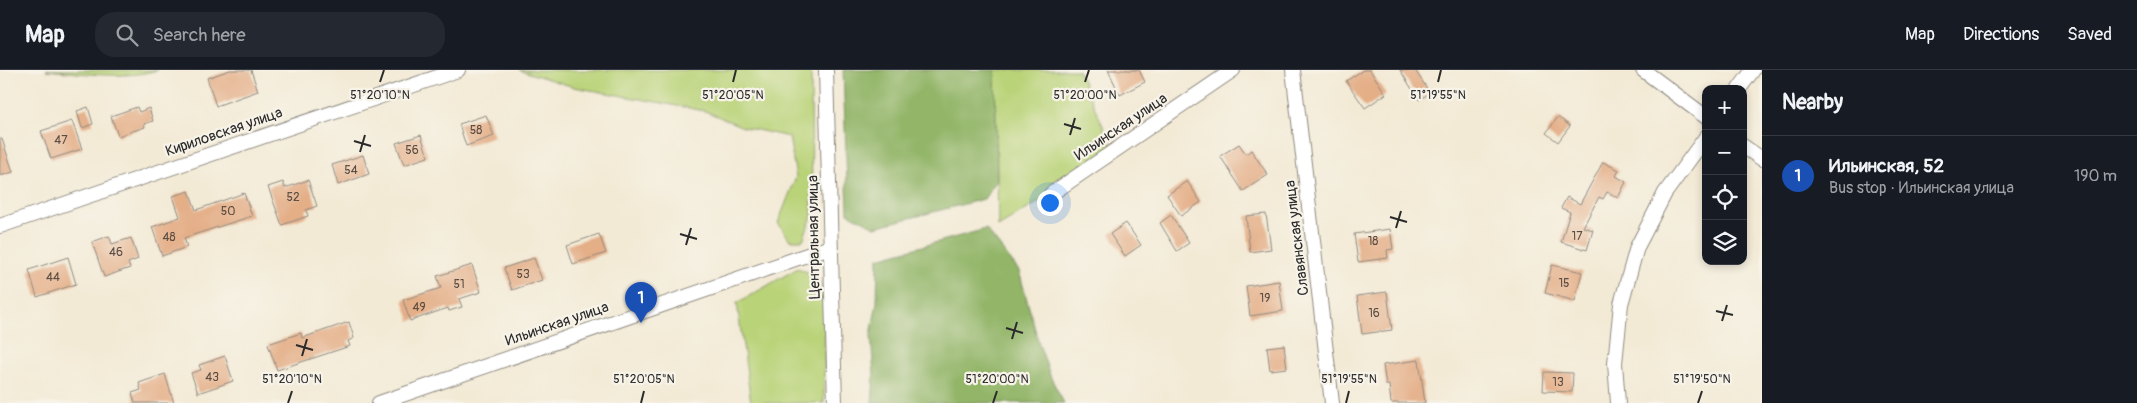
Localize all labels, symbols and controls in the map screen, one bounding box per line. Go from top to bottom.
search box [95,12,445,57]
text: Map [25,20,65,49]
icon: search [113,21,141,49]
text: Search here [153,23,246,47]
text: Map [1905,23,1935,46]
text: Directions [1963,23,2039,46]
text: Saved [2067,23,2112,46]
map controls [1702,85,1747,265]
button: + [1702,85,1747,130]
text: 51°20'10"N [350,88,410,103]
text: 51°20'05"N [702,88,764,103]
text: 51°20'00"N [1053,88,1117,103]
text: 51°19'55"N [1410,88,1466,103]
street label: Ильинская улица [1071,89,1171,165]
text: Nearby [1782,89,1843,116]
street label: Кириловская улица [163,103,285,161]
house number: 58 [470,123,482,138]
button: − [1702,130,1747,175]
house number: 47 [54,133,68,148]
house number: 56 [405,143,419,158]
text: Ильинская, 52 [1829,154,1944,178]
house number: 54 [344,163,358,178]
text: 1 [1795,166,1801,186]
text: 190 m [2074,166,2117,186]
street label: Центральная улица [803,175,825,299]
button: locate [1702,175,1747,220]
text: Bus stop · Ильинская улица [1829,178,2014,198]
street label: Славянская улица [1280,179,1313,297]
house number: 52 [286,190,300,205]
your location [1037,190,1063,216]
house number: 50 [221,204,235,219]
button: layers [1702,220,1747,265]
house number: 17 [1571,229,1583,244]
house number: 48 [162,230,176,245]
house number: 18 [1368,234,1378,249]
house number: 46 [109,245,123,260]
house number: 53 [516,267,530,282]
house number: 44 [46,270,60,285]
house number: 15 [1558,276,1570,291]
house number: 51 [453,277,465,292]
pin: 1 [625,282,657,323]
house number: 19 [1260,291,1270,306]
street label: Ильинская улица [503,297,611,351]
house number: 49 [412,300,426,315]
house number: 16 [1368,306,1380,321]
house number: 43 [205,370,219,385]
text: 51°20'10"N [262,372,322,387]
text: 51°20'05"N [613,372,675,387]
text: 51°20'00"N [965,372,1029,387]
text: 51°19'55"N [1321,372,1377,387]
text: 51°19'50"N [1673,372,1731,387]
house number: 13 [1552,375,1564,390]

